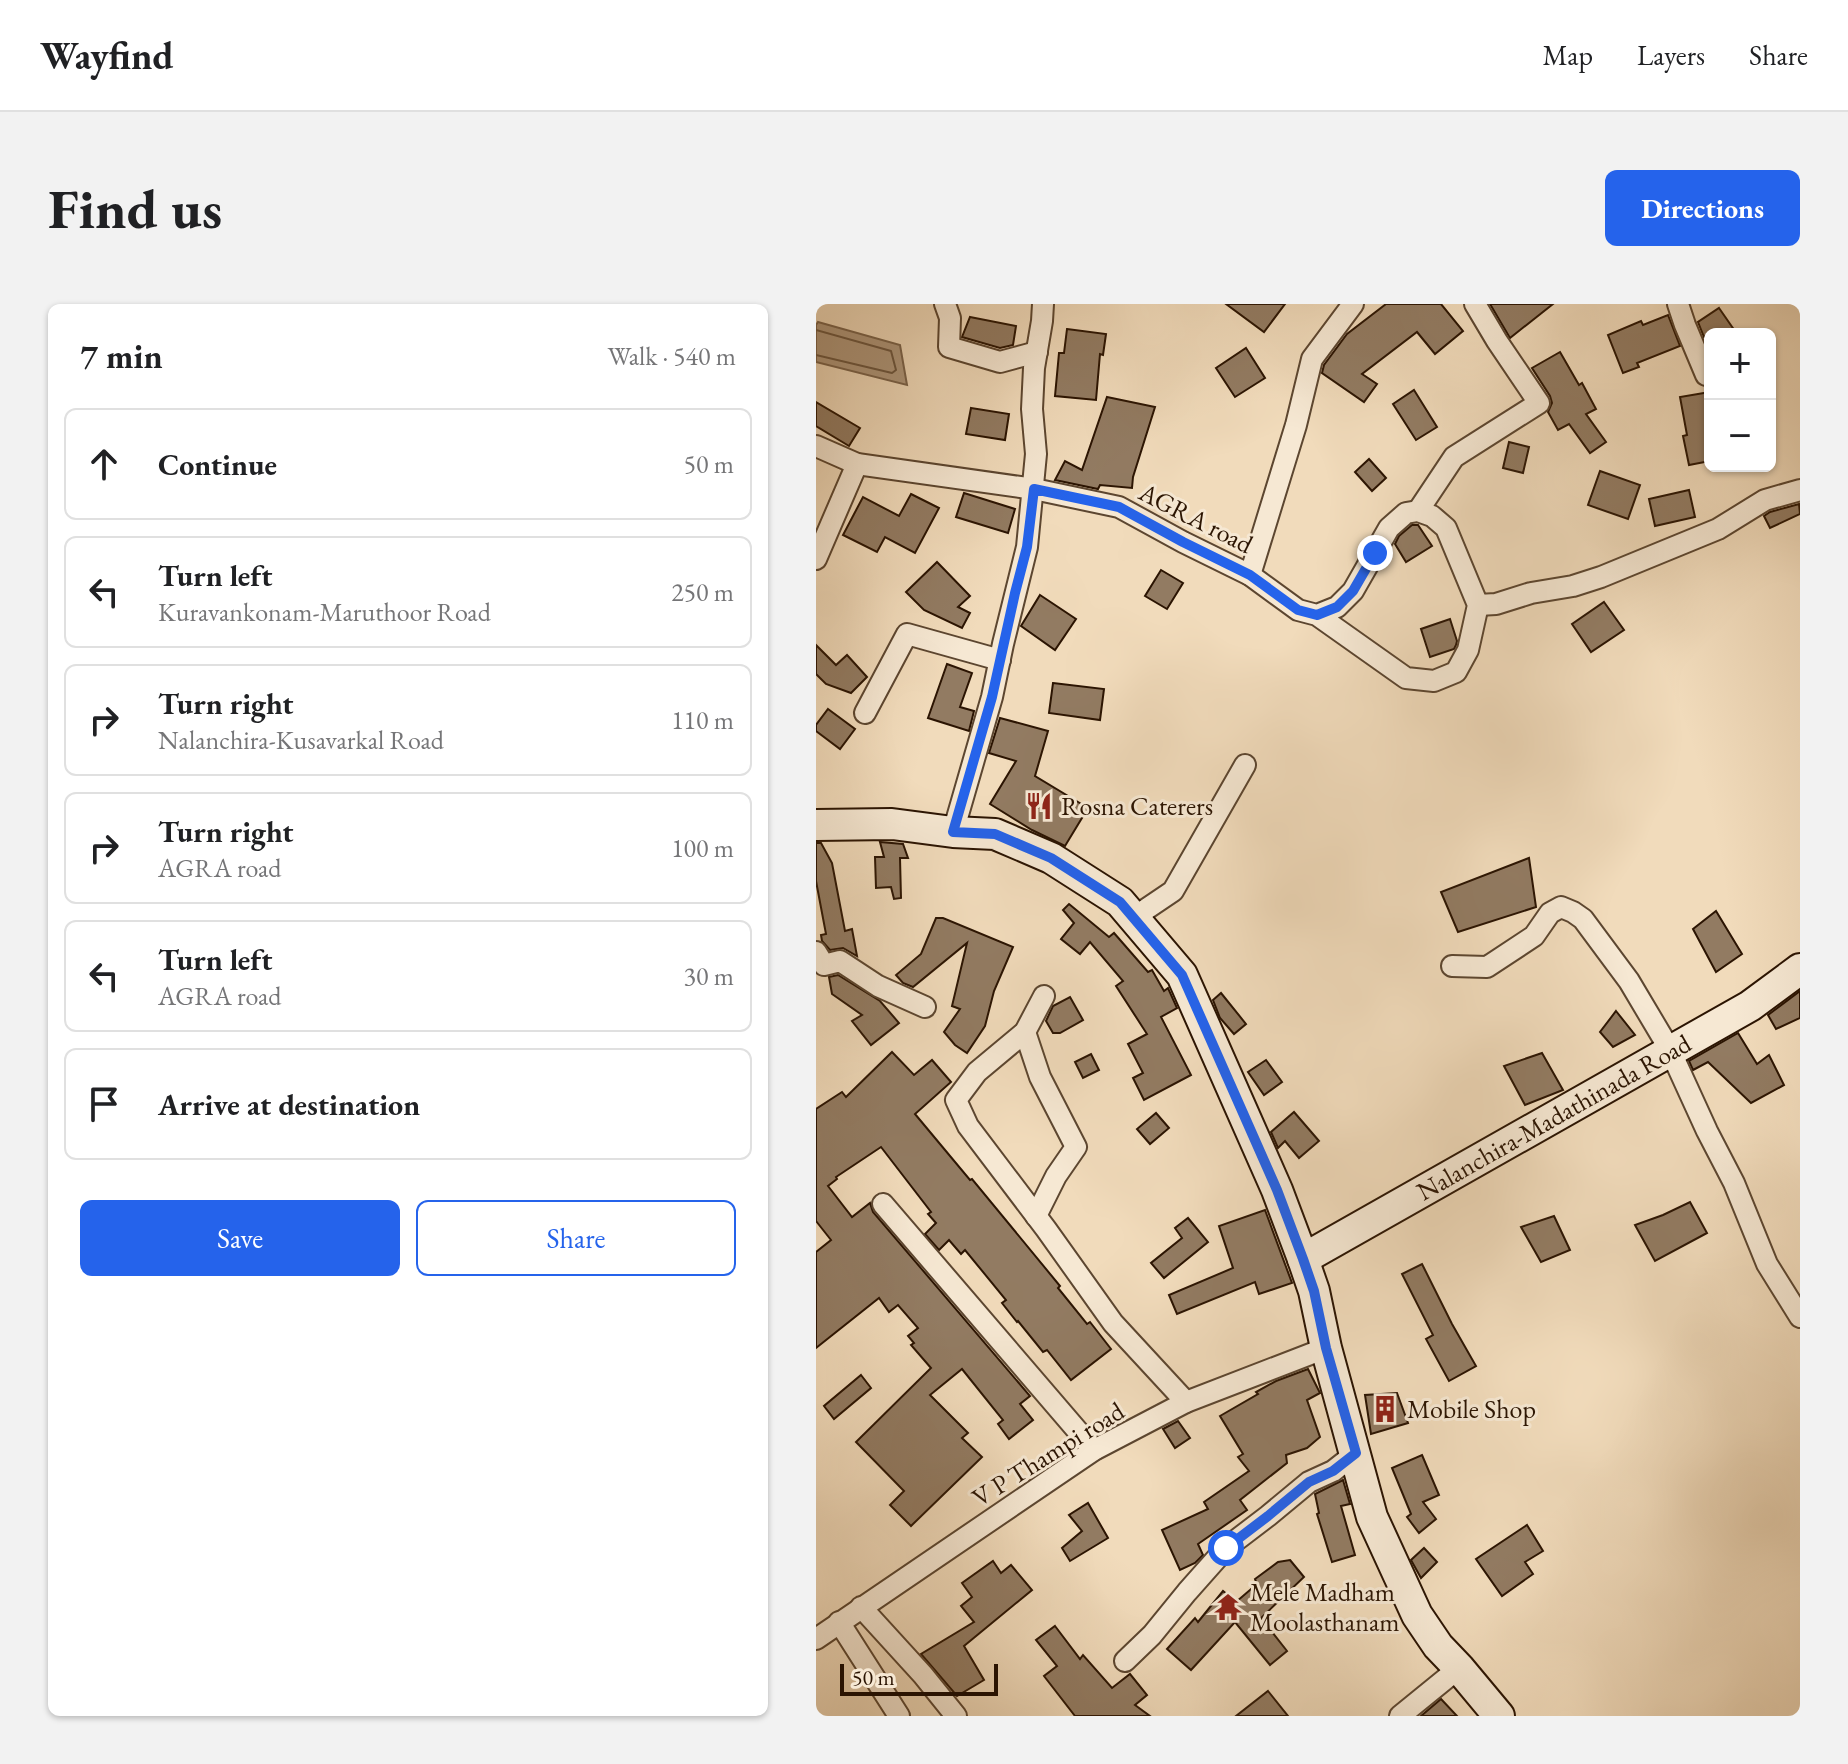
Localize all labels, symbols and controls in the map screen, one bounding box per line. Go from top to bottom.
text: Wayfind [40,31,174,80]
text: Map [1543,37,1593,73]
text: Layers [1637,37,1705,73]
text: Share [1749,37,1808,73]
button: Directions [1605,170,1800,246]
text: Find us [48,172,222,245]
map controls [1704,328,1776,472]
button: + [1704,328,1776,400]
text: 7 min [80,334,163,378]
text: Walk · 540 m [608,339,736,373]
button: − [1704,400,1776,472]
icon: ahead [82,442,126,486]
text: Continue [158,445,277,484]
text: 50 m [684,447,734,481]
street label: AGRA road [1132,474,1259,562]
route end [1357,535,1393,571]
text: Turn left [158,556,272,595]
icon: left [82,570,126,614]
text: 250 m [671,575,734,609]
text: Kuravankonam-Maruthoor Road [158,595,491,629]
text: Turn right [158,684,294,723]
icon: right [82,698,126,742]
text: 110 m [671,703,734,737]
text: Nalanchira-Kusavarkal Road [158,723,444,757]
place label: Rosna Caterers [1061,789,1213,823]
restaurant icon: Rosna Caterers [1024,791,1054,821]
text: Turn right [158,812,294,851]
icon: right [82,826,126,870]
text: 100 m [671,831,734,865]
text: AGRA road [158,851,282,885]
text: Turn left [158,940,272,979]
icon: left [82,954,126,998]
text: 30 m [684,959,734,993]
text: AGRA road [158,979,282,1013]
street label: Nalanchira-Madathinada Road [1410,1026,1698,1208]
icon: arrive [82,1082,126,1126]
text: Arrive at destination [158,1085,420,1124]
button: Save [80,1200,400,1276]
button: Share [416,1200,736,1276]
place label: Mobile Shop [1407,1392,1536,1426]
street label: V P Thampi road [966,1393,1131,1514]
building icon: Mobile Shop [1370,1394,1400,1424]
route start [1208,1530,1244,1566]
place label: Mele Madham Moolasthanam [1250,1575,1400,1639]
temple icon: Mele Madham Moolasthanam [1213,1592,1243,1622]
scale bar [840,1660,998,1696]
text: 50 m [852,1663,895,1692]

